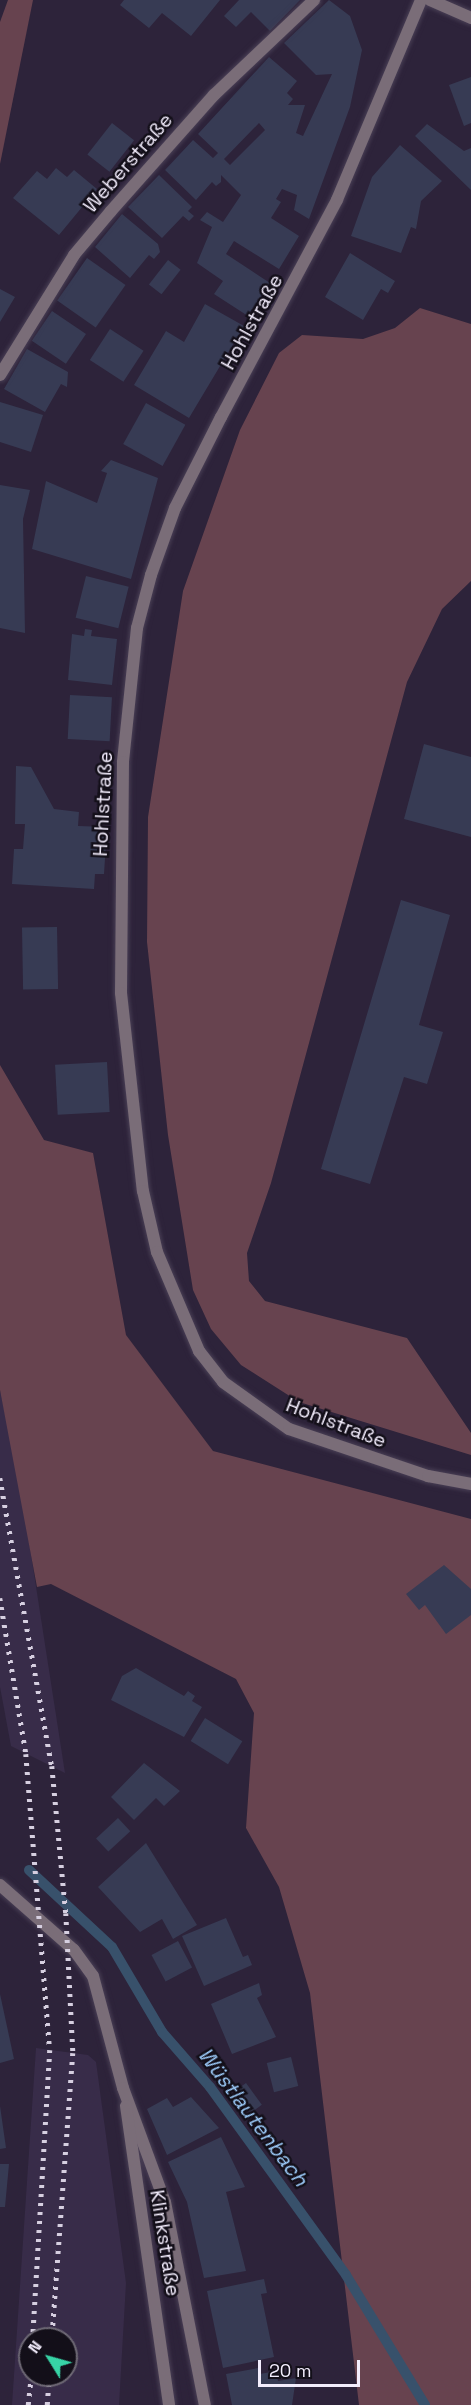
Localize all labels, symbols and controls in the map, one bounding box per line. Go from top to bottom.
street label: Weberstraße [78,108,178,218]
street label: Hohlstraße [216,270,288,374]
street label: Hohlstraße [88,751,118,857]
street label: Hohlstraße [283,1393,389,1453]
water label: Wüstlautenbach [193,2043,313,2191]
street label: Klinkstraße [145,2188,185,2298]
north arrow [18,2327,78,2387]
text: N [23,2336,46,2358]
scale bar [261,2348,363,2386]
text: 20 m [269,2359,312,2382]

